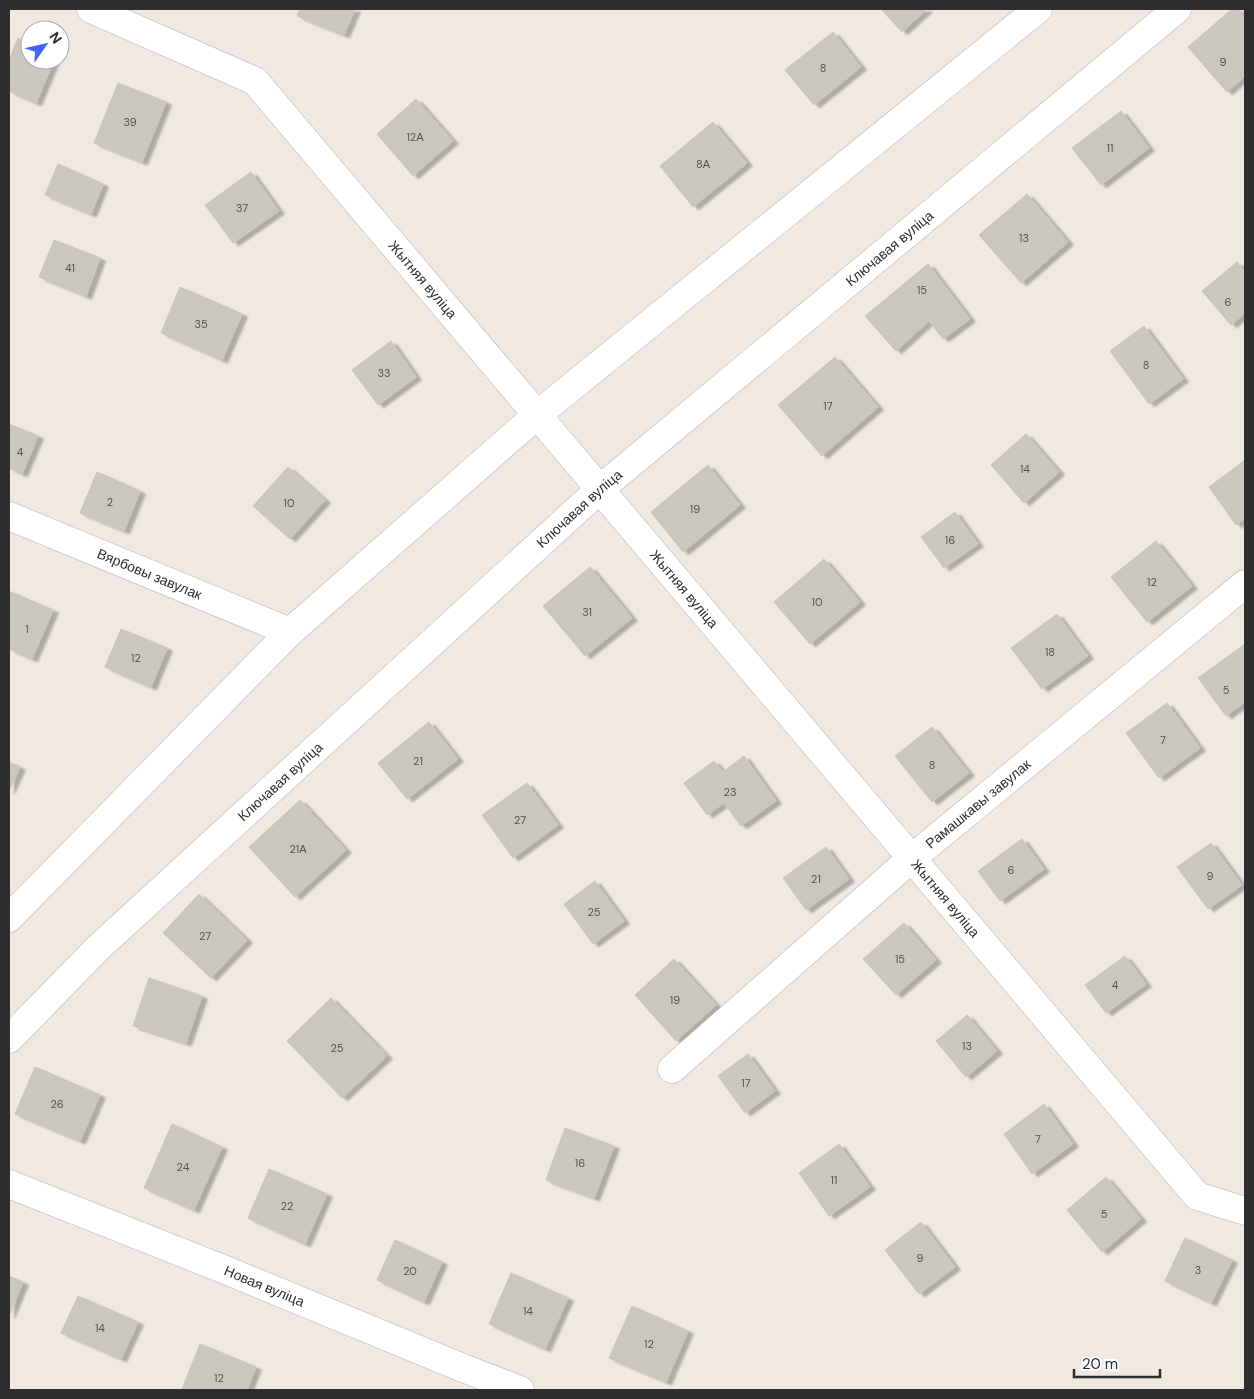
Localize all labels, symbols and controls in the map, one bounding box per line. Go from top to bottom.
north arrow [20,20,70,70]
text: N [45,28,66,47]
house number: 9 [1220,55,1227,69]
house number: 8 [820,61,826,75]
house number: 39 [123,115,137,129]
house number: 12А [406,130,424,144]
house number: 11 [1107,141,1113,155]
house number: 8А [696,157,711,171]
house number: 37 [236,201,248,215]
street label: Ключавая вуліца [842,206,937,290]
house number: 13 [1019,231,1029,245]
street label: Жытняя вуліца [385,237,461,323]
house number: 41 [65,261,75,275]
house number: 15 [917,283,927,297]
house number: 6 [1225,295,1232,309]
house number: 35 [194,317,208,331]
house number: 8 [1143,358,1149,372]
house number: 33 [377,366,391,380]
house number: 17 [823,399,833,413]
house number: 4 [17,445,24,459]
house number: 14 [1020,462,1030,476]
street label: Ключавая вуліца [533,465,626,552]
house number: 2 [107,495,113,509]
house number: 10 [284,496,294,510]
house number: 19 [690,502,700,516]
house number: 16 [945,533,955,547]
street label: Вярбовы завулак [94,544,205,604]
street label: Жытняя вуліца [646,546,722,632]
house number: 12 [1147,575,1157,589]
house number: 10 [812,595,822,609]
house number: 31 [582,605,592,619]
house number: 1 [25,622,29,636]
house number: 18 [1045,645,1055,659]
house number: 12 [131,651,141,665]
house number: 5 [1223,683,1230,697]
house number: 7 [1160,733,1166,747]
street label: Ключавая вуліца [234,738,326,825]
house number: 21 [413,754,423,768]
street label: Рамашкавы завулак [922,755,1035,852]
house number: 8 [929,758,935,772]
house number: 23 [724,785,736,799]
house number: 27 [514,813,526,827]
house number: 21А [289,842,307,856]
street label: Жытняя вуліца [907,855,984,941]
house number: 6 [1008,863,1015,877]
house number: 9 [1207,869,1214,883]
house number: 21 [811,872,821,886]
house number: 25 [587,905,601,919]
house number: 27 [199,929,211,943]
house number: 15 [895,952,905,966]
house number: 4 [1112,978,1119,992]
house number: 19 [670,993,680,1007]
house number: 13 [962,1039,972,1053]
house number: 25 [330,1041,344,1055]
house number: 17 [741,1076,751,1090]
house number: 26 [50,1097,64,1111]
house number: 7 [1035,1132,1041,1146]
house number: 16 [575,1156,585,1170]
house number: 24 [177,1160,190,1174]
house number: 11 [831,1173,837,1187]
house number: 22 [281,1199,293,1213]
house number: 5 [1101,1207,1108,1221]
house number: 9 [917,1251,924,1265]
street label: Новая вуліца [222,1261,307,1311]
house number: 3 [1195,1263,1201,1277]
house number: 20 [403,1264,417,1278]
house number: 14 [523,1304,533,1318]
house number: 14 [95,1321,105,1335]
house number: 12 [644,1337,654,1351]
scale bar [1074,1346,1160,1378]
text: 20 m [1082,1354,1118,1374]
house number: 12 [214,1371,224,1385]

